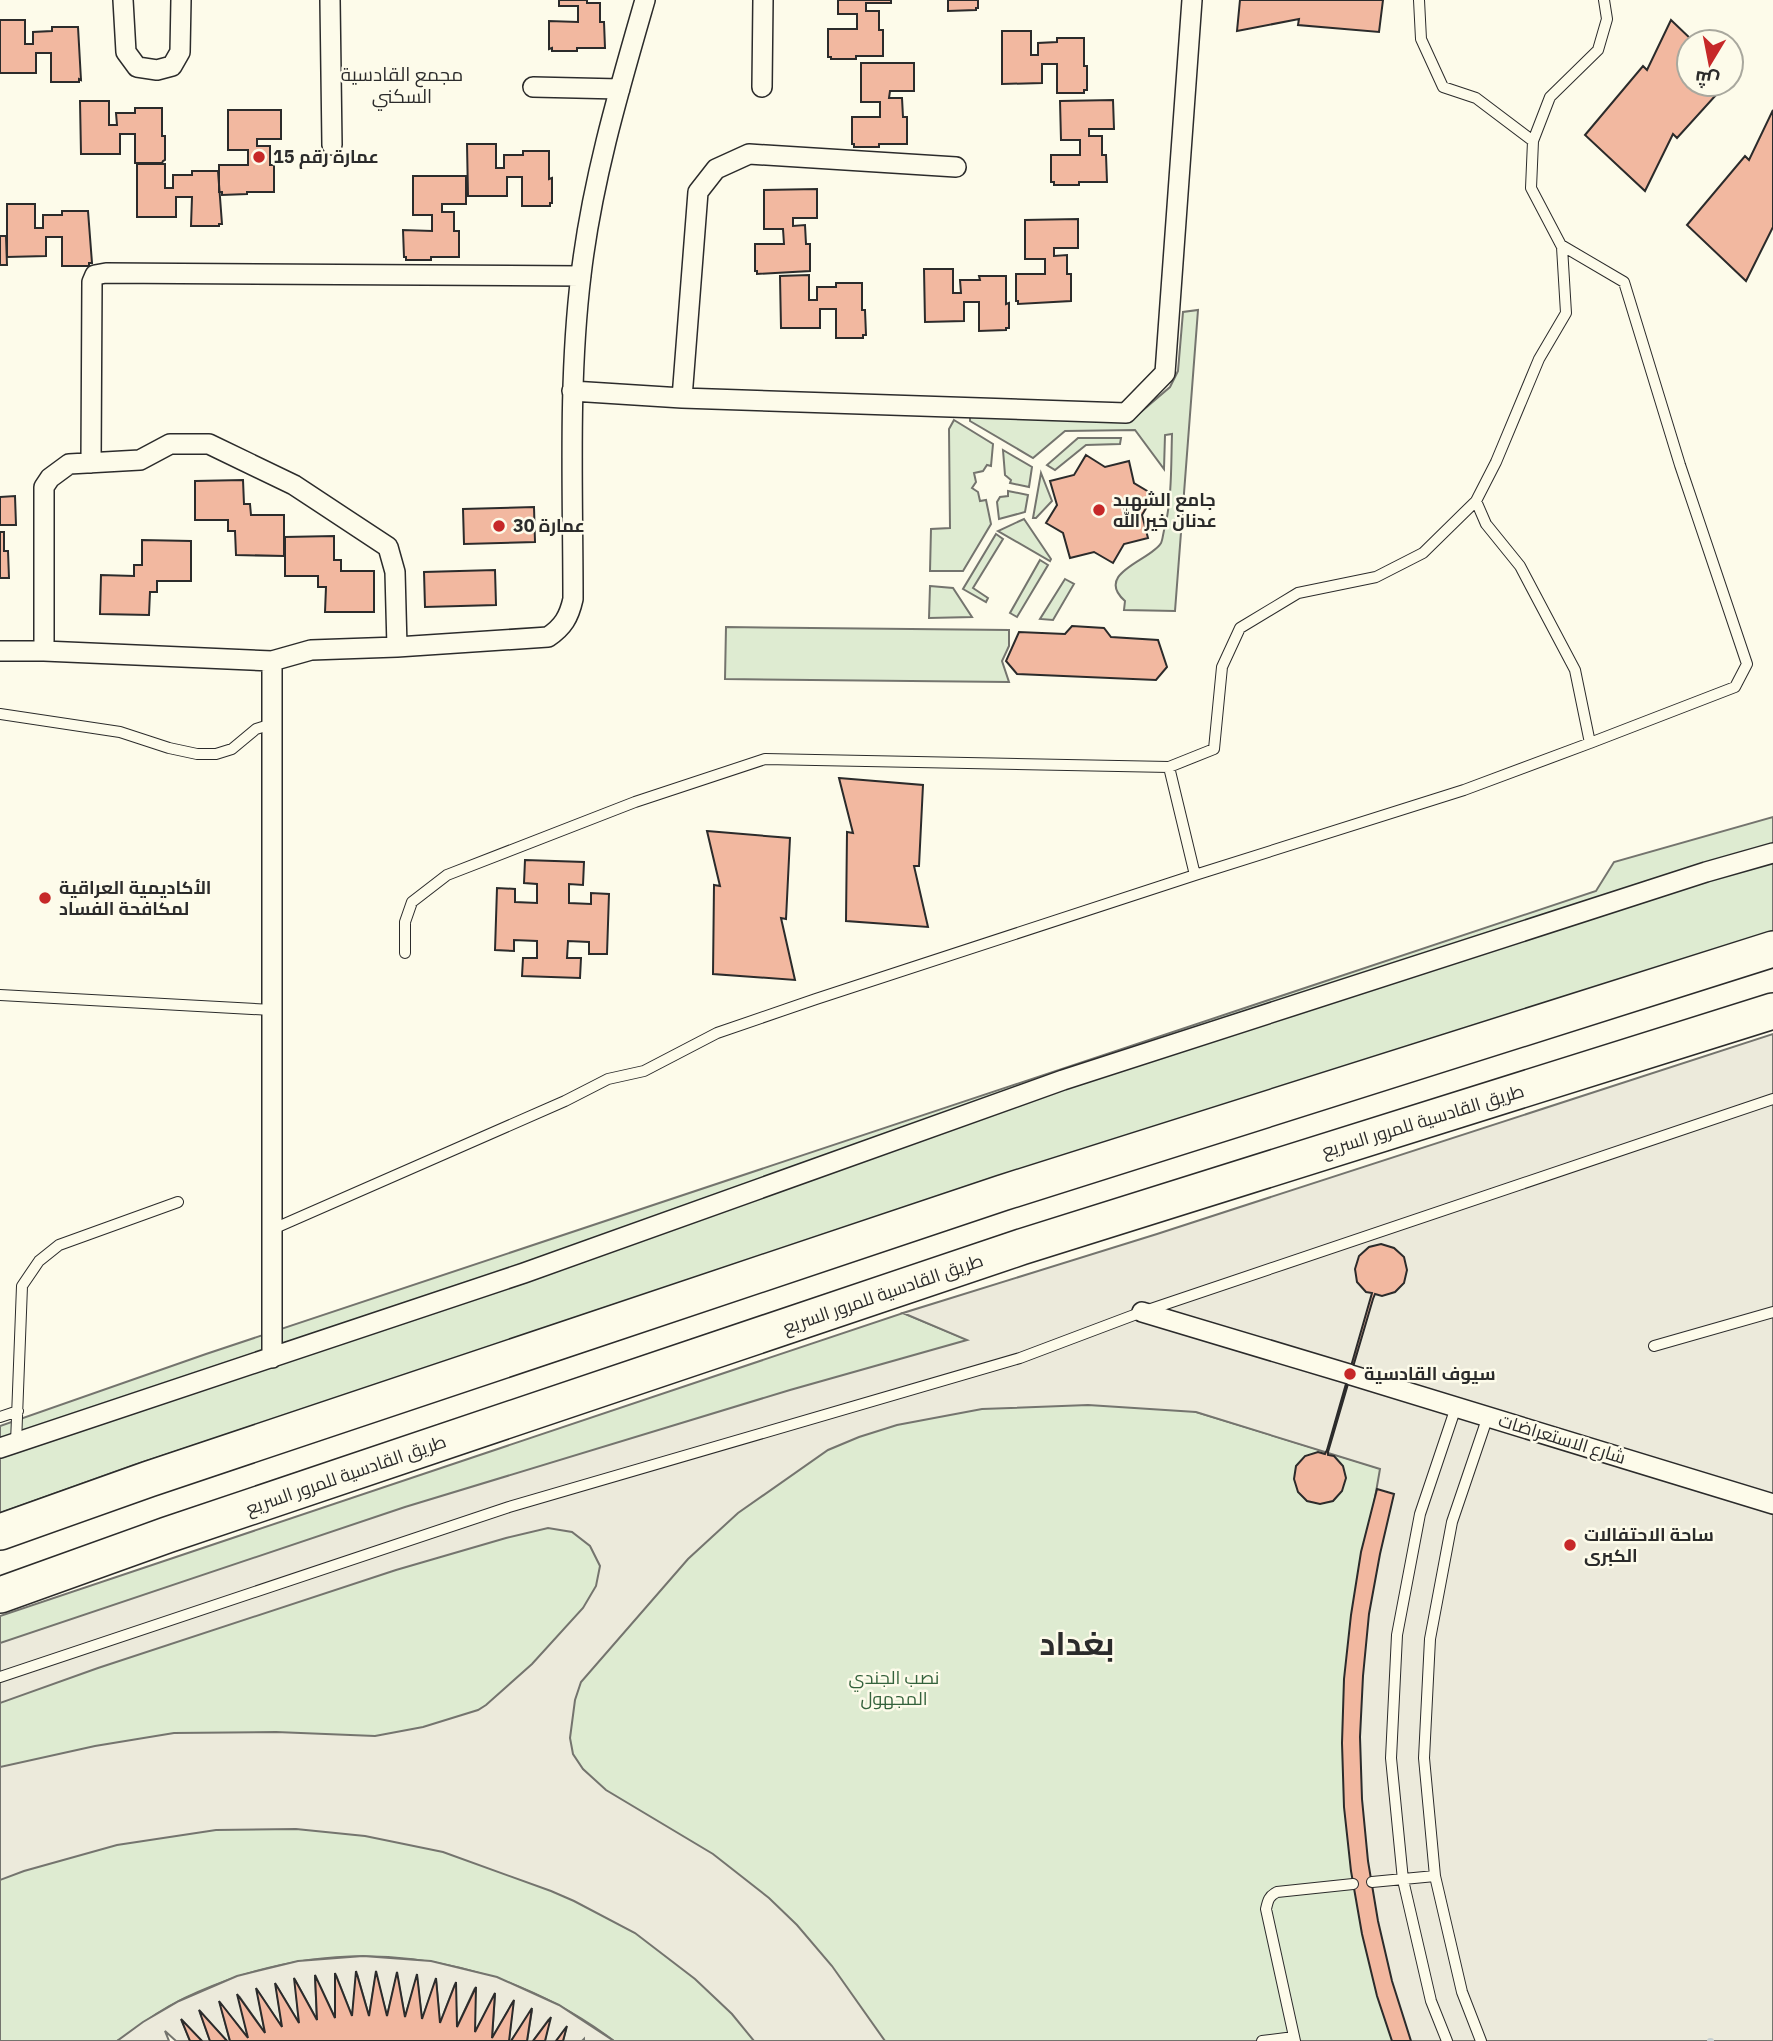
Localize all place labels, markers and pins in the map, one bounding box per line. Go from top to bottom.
place label: عمارة رقم 15 [273,145,379,169]
marker: عمارة رقم 15 [251,149,267,165]
place label: جامع الشهيد عدنان خير الله [1113,488,1217,532]
marker: جامع الشهيد عدنان خير الله [1091,502,1107,518]
place label: عمارة 30 [513,514,585,537]
marker: عمارة 30 [491,518,507,534]
place label: الأكاديمية العراقية لمكافحة الفساد [59,876,211,920]
marker: الأكاديمية العراقية لمكافحة الفساد [37,890,53,906]
place label: سيوف القادسية [1364,1362,1496,1385]
marker: سيوف القادسية [1342,1366,1358,1382]
place label: ساحة الاحتفالات الكبرى [1584,1523,1714,1567]
marker: ساحة الاحتفالات الكبرى [1562,1537,1578,1553]

